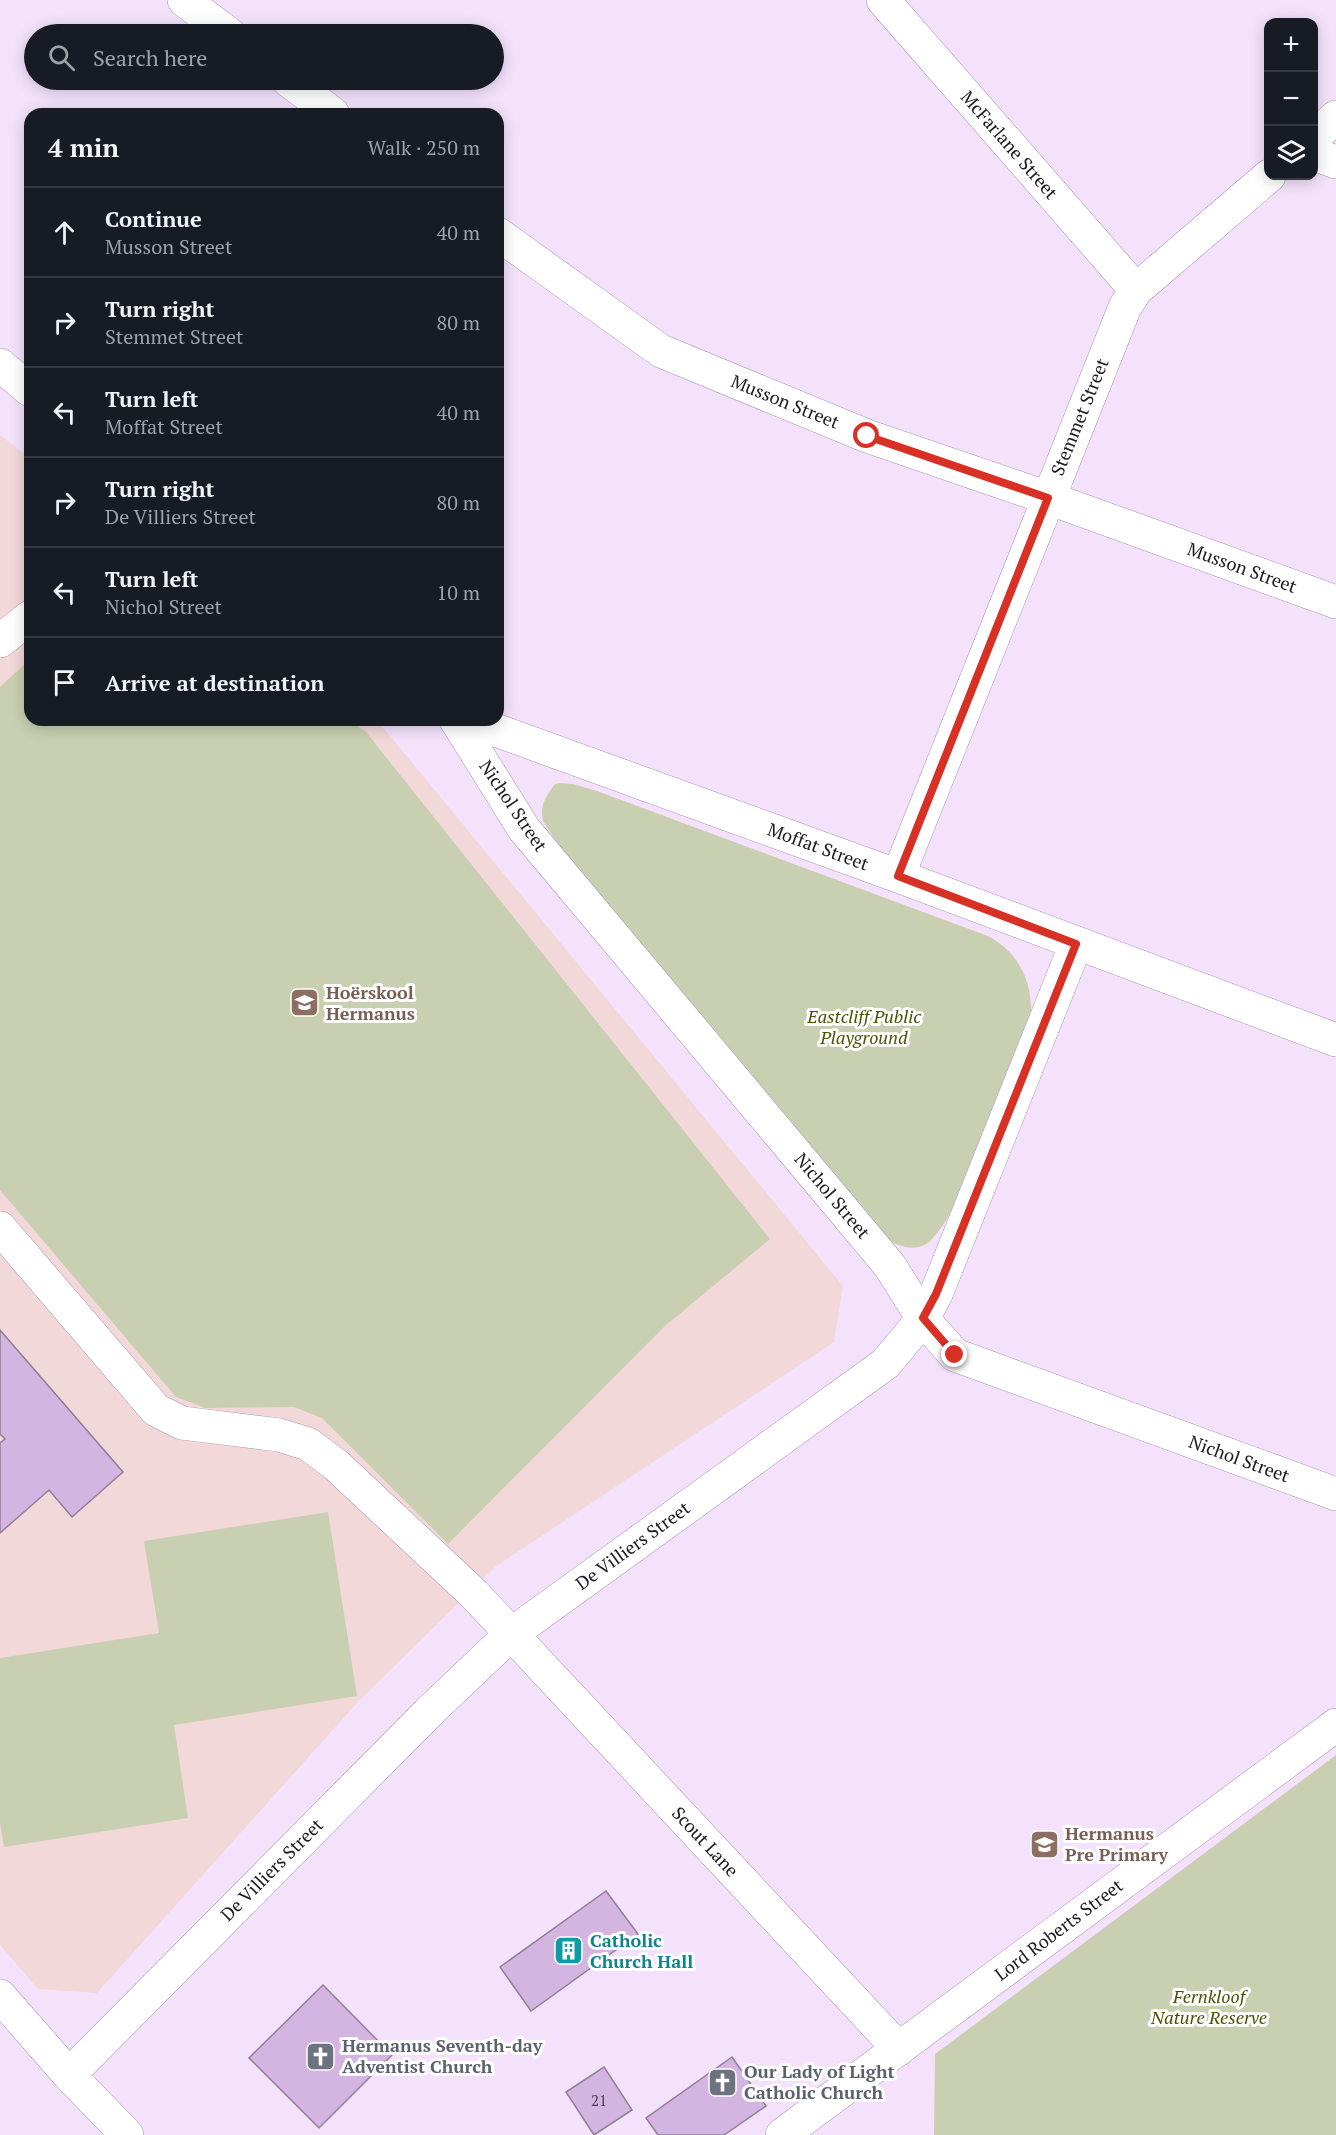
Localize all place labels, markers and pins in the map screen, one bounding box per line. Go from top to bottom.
place label: Hoërskool Hermanus [326,980,415,1025]
school or university icon: Hoërskool Hermanus [289,987,321,1019]
place label: Hermanus Pre Primary [1065,1821,1168,1866]
school or university icon: Hermanus Pre Primary [1028,1828,1060,1860]
place label: Catholic Church Hall [590,1928,693,1973]
building icon: Catholic Church Hall [553,1935,585,1967]
place label: Hermanus Seventh-day Adventist Church [342,2033,543,2078]
church icon: Hermanus Seventh-day Adventist Church [305,2040,337,2072]
place label: Our Lady of Light Catholic Church [744,2059,895,2104]
church icon: Our Lady of Light Catholic Church [707,2066,739,2098]

